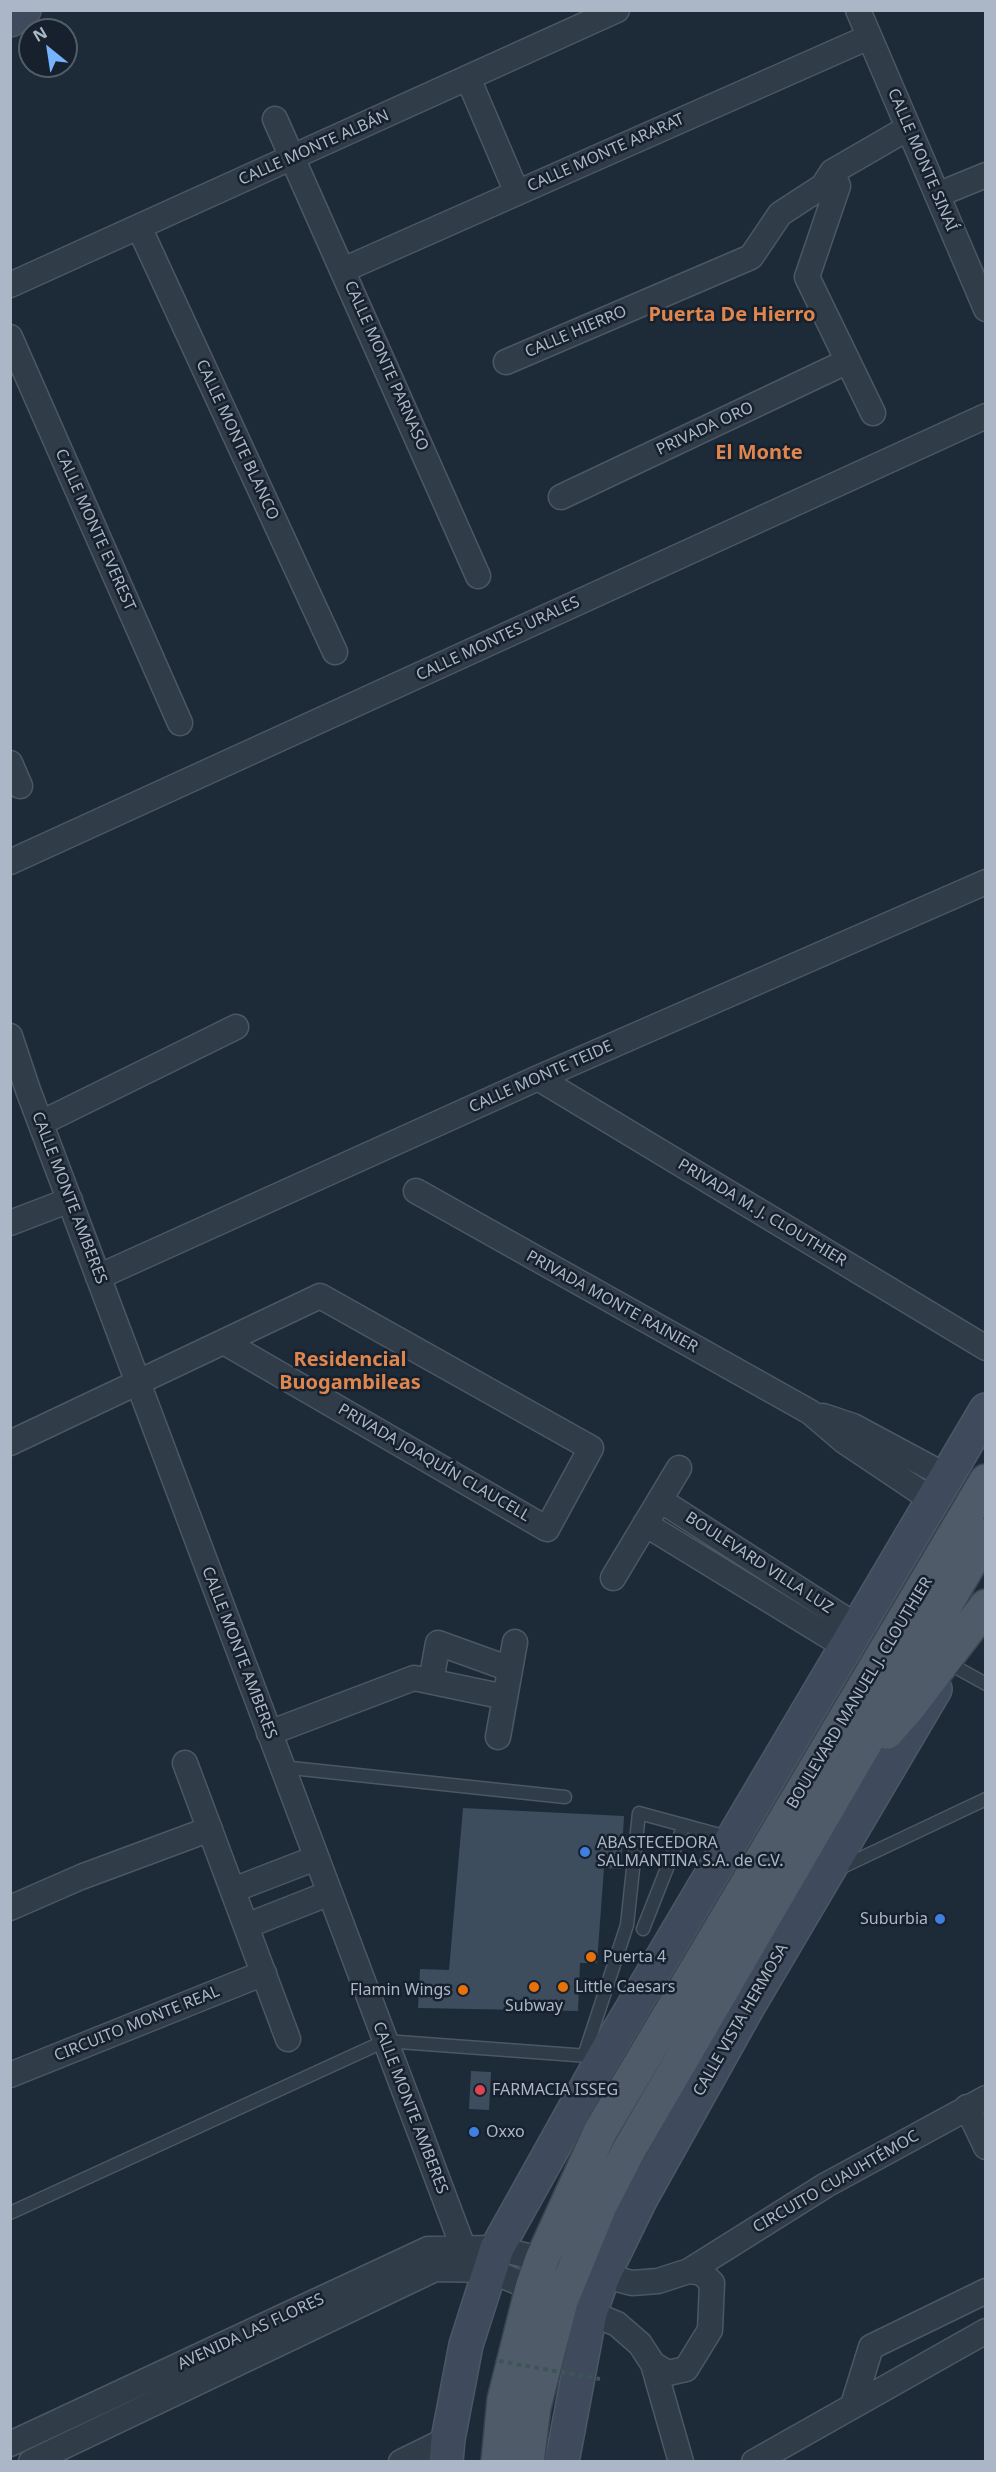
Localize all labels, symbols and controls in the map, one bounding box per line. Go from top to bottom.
north arrow [18,18,78,78]
text: N [29,21,51,47]
street label: CALLE MONTE SINAÍ [883,86,961,234]
street label: CALLE MONTE ALBÁN [236,106,392,190]
street label: CALLE MONTE ARARAT [525,110,687,196]
street label: CALLE MONTE PARNASO [340,278,432,454]
street label: CALLE HIERRO [522,302,630,362]
district label: Puerta De Hierro [648,303,816,327]
street label: CALLE MONTE BLANCO [191,357,283,523]
street label: PRIVADA ORO [653,398,757,460]
district label: El Monte [715,441,803,465]
street label: CALLE MONTE EVEREST [51,446,139,614]
street label: CALLE MONTES URALES [413,593,583,685]
street label: CALLE MONTE TEIDE [466,1037,616,1117]
street label: CALLE MONTE AMBERES [27,1109,111,1287]
street label: PRIVADA M. J. CLOUTHIER [674,1155,850,1271]
street label: PRIVADA MONTE RAINIER [523,1247,701,1357]
district label: Residencial Buogambileas [279,1348,421,1395]
street label: PRIVADA JOAQUÍN CLAUCELL [335,1400,533,1526]
street label: BOULEVARD VILLA LUZ [682,1508,836,1618]
street label: CALLE MONTE AMBERES [197,1564,281,1742]
street label: BOULEVARD MANUEL J. CLOUTHIER [783,1574,937,1812]
place label: ABASTECEDORA SALMANTINA S.A. de C.V. [597,1833,783,1871]
marker: ABASTECEDORA SALMANTINA S.A. de C.V. [578,1845,592,1859]
place label: Suburbia [860,1909,928,1929]
marker: Suburbia [933,1912,947,1926]
street label: CALLE VISTA HERMOSA [689,1940,793,2100]
place label: Puerta 4 [603,1947,666,1967]
marker: Puerta 4 [584,1950,598,1964]
place label: Little Caesars [575,1977,675,1997]
place label: Flamin Wings [350,1980,451,2000]
marker: Subway [527,1980,541,1994]
marker: Little Caesars [556,1980,570,1994]
street label: CIRCUITO MONTE REAL [52,1982,222,2066]
marker: Flamin Wings [456,1983,470,1997]
place label: Subway [505,1996,563,2016]
street label: CALLE MONTE AMBERES [368,2019,452,2197]
place label: FARMACIA ISSEG [492,2080,618,2100]
marker: FARMACIA ISSEG [473,2083,487,2097]
place label: Oxxo [486,2122,525,2142]
marker: Oxxo [467,2125,481,2139]
street label: CIRCUITO CUAUHTÉMOC [750,2127,922,2237]
street label: AVENIDA LAS FLORES [175,2290,327,2374]

